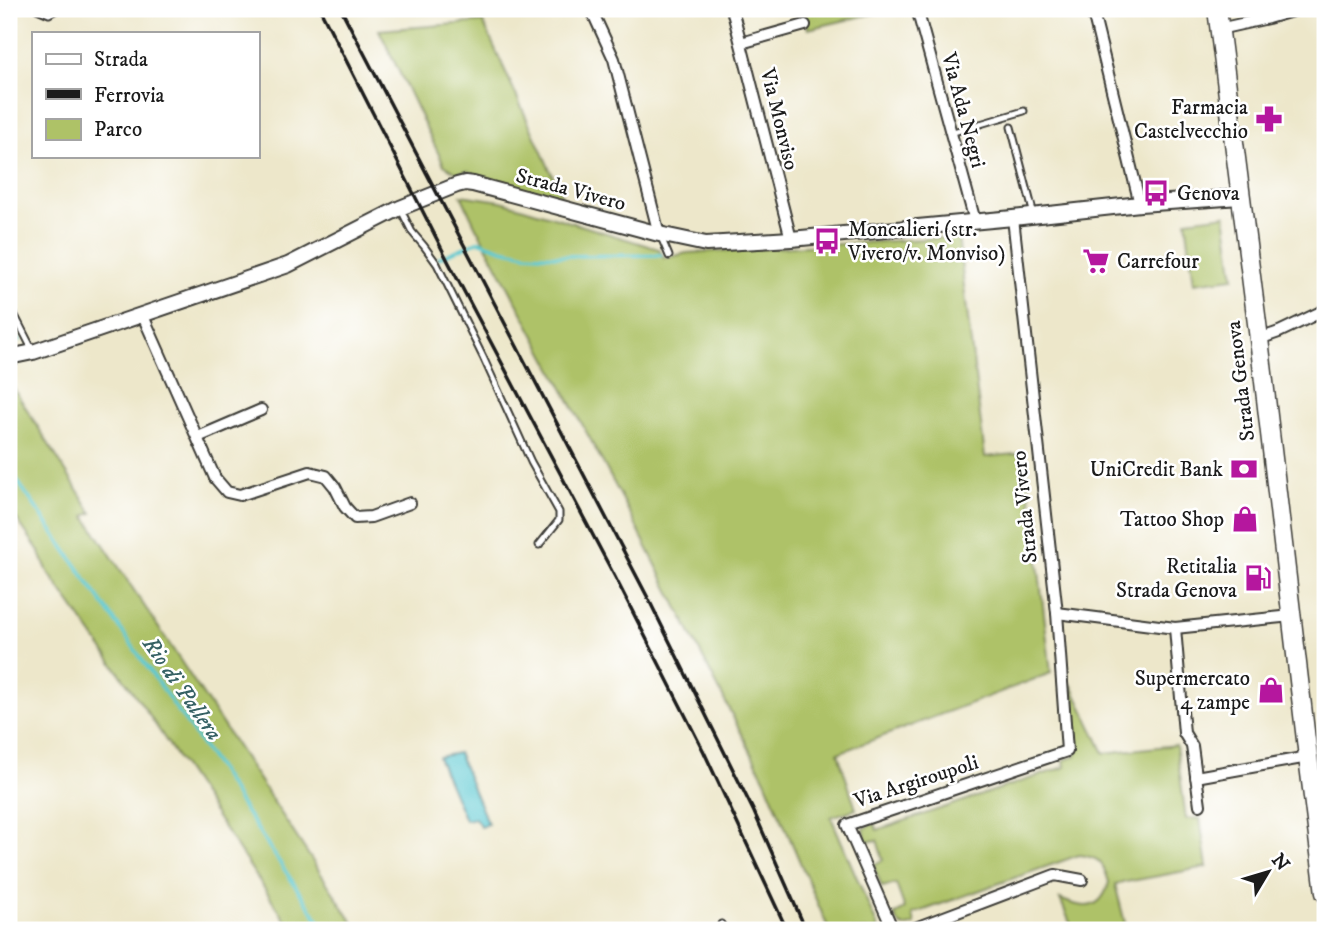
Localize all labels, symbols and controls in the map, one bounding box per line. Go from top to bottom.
legend [32,32,259,158]
text: Strada [94,47,148,73]
street label: Via Ada Negri [935,49,991,171]
street label: Via Monviso [754,65,804,173]
text: Ferrovia [94,83,165,109]
place label: Farmacia Castelvecchio [1134,95,1248,145]
pharmacy icon: Farmacia Castelvecchio [1254,104,1284,134]
text: Parco [94,117,142,143]
street label: Strada Vivero [513,163,629,217]
bus stop icon: Genova [1141,178,1171,208]
place label: Genova [1177,181,1240,207]
place label: Moncalieri (str. Vivero/v. Monviso) [847,217,1005,267]
bus stop icon: Moncalieri (str. Vivero/v. Monviso) [812,226,842,256]
supermarket icon: Carrefour [1081,246,1111,276]
place label: Carrefour [1117,249,1199,275]
street label: Strada Genova [1221,319,1261,443]
street label: Strada Vivero [1006,449,1044,564]
bank icon: UniCredit Bank [1229,454,1259,484]
place label: UniCredit Bank [1090,457,1224,483]
shop icon: Tattoo Shop [1230,504,1260,534]
place label: Tattoo Shop [1120,507,1224,533]
place label: Retitalia Strada Genova [1116,554,1237,604]
fuel station icon: Retitalia Strada Genova [1243,563,1273,593]
water label: Rio di Pallera [135,630,228,746]
place label: Supermercato 4 zampe [1135,666,1250,716]
shop icon: Supermercato 4 zampe [1256,675,1286,705]
street label: Via Argiroupoli [850,750,982,815]
north arrow [1232,838,1302,908]
text: N [1266,849,1294,876]

